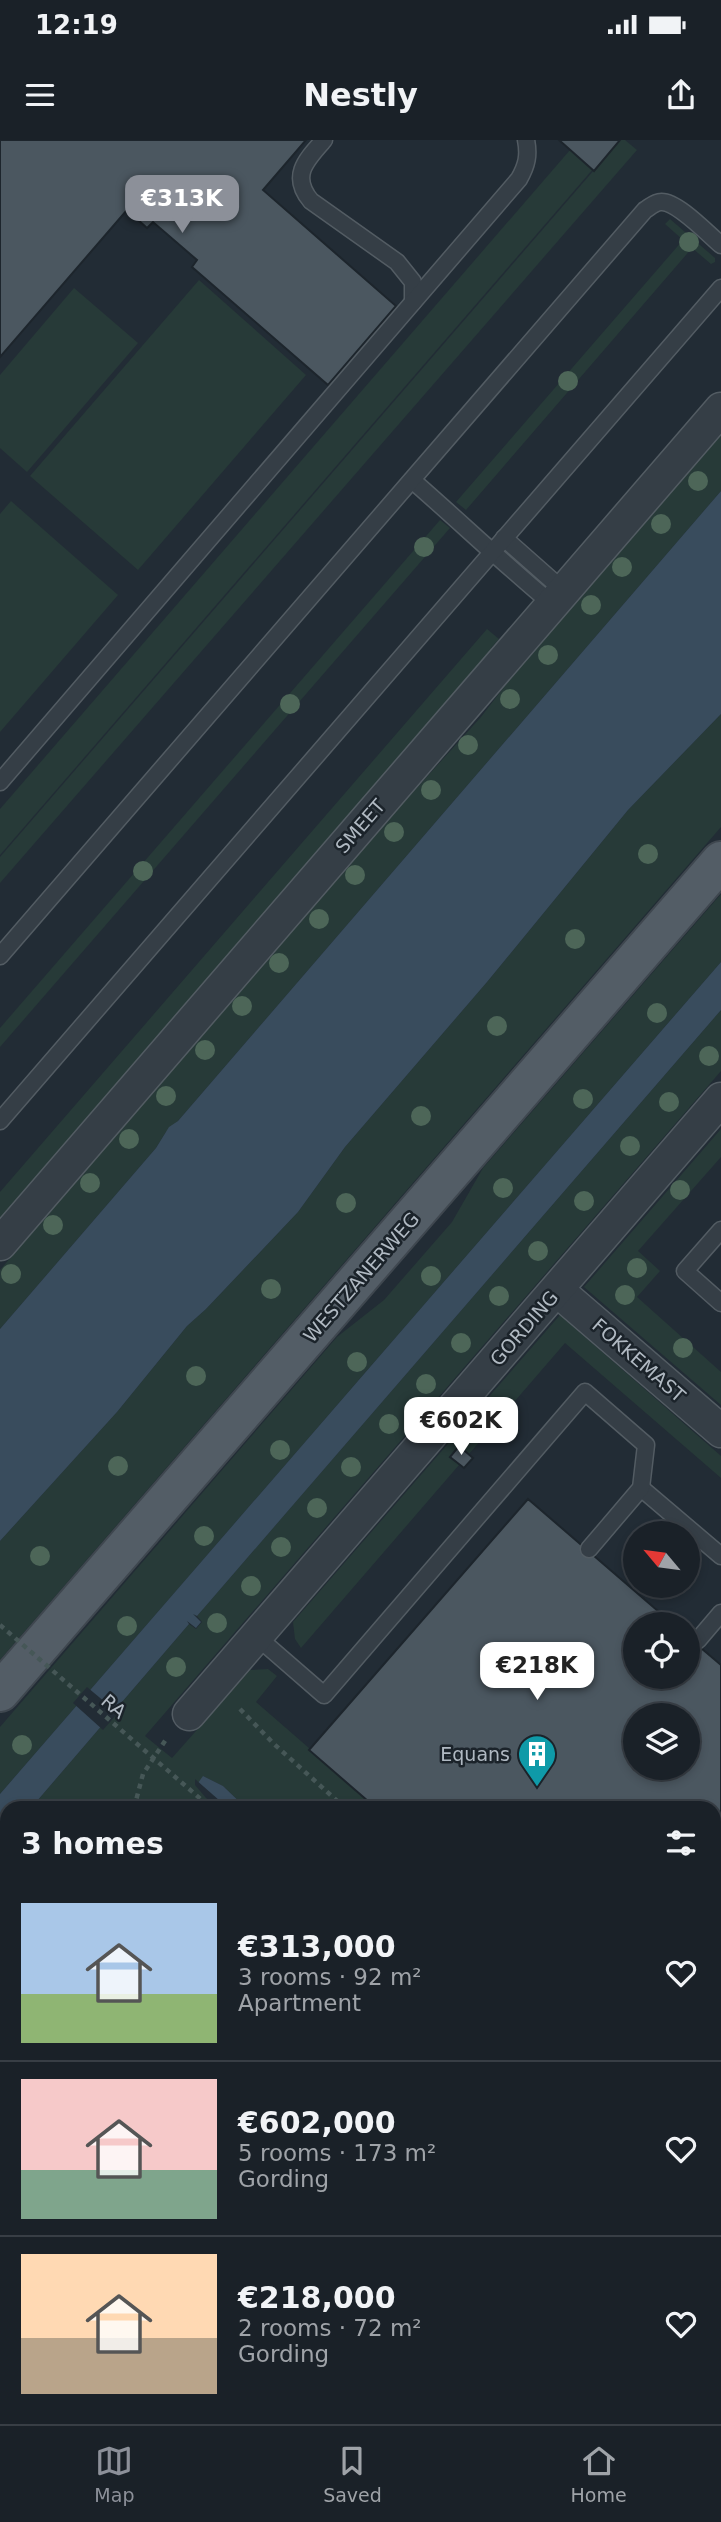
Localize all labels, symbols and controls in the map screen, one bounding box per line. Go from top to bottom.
text: 12:19 [35,10,118,40]
icon: menu [21,76,59,114]
text: Nestly [303,76,418,114]
icon: share [662,76,700,114]
pin: €313K [133,176,231,235]
text: €313K [141,185,223,211]
street label: SMEET [331,794,390,857]
street label: WESTZANERWEG [299,1208,423,1346]
street label: GORDING [485,1286,563,1370]
street label: FOKKEMAST [588,1314,690,1407]
pin: €602K [412,1398,510,1457]
text: €602K [420,1407,502,1433]
north arrow [623,1521,700,1598]
map controls [623,1521,700,1780]
button: locate [623,1612,700,1689]
pin: €218K [488,1642,586,1702]
text: €218K [496,1652,578,1678]
street label: RA [97,1689,131,1723]
button: layers [623,1703,700,1780]
building icon: Equans [516,1733,558,1788]
place label: Equans [440,1743,510,1765]
icon: filters [662,1824,700,1862]
text: 3 homes [21,1826,164,1861]
text: €313,000 [238,1929,396,1964]
icon: home [77,1931,161,2015]
icon: heart [662,1954,700,1992]
text: 3 rooms · 92 m² [238,1964,422,1990]
text: Apartment [238,1990,361,2016]
text: €602,000 [238,2105,396,2140]
icon: home [77,2107,161,2191]
icon: heart [662,2130,700,2168]
text: 5 rooms · 173 m² [238,2140,436,2166]
text: Gording [238,2166,329,2192]
text: €218,000 [238,2280,396,2315]
icon: home [77,2282,161,2366]
icon: heart [662,2305,700,2343]
text: 2 rooms · 72 m² [238,2315,422,2341]
text: Gording [238,2341,329,2367]
tab: Map [94,2442,134,2506]
tab: Saved [323,2442,382,2506]
tab: Home [571,2442,627,2506]

